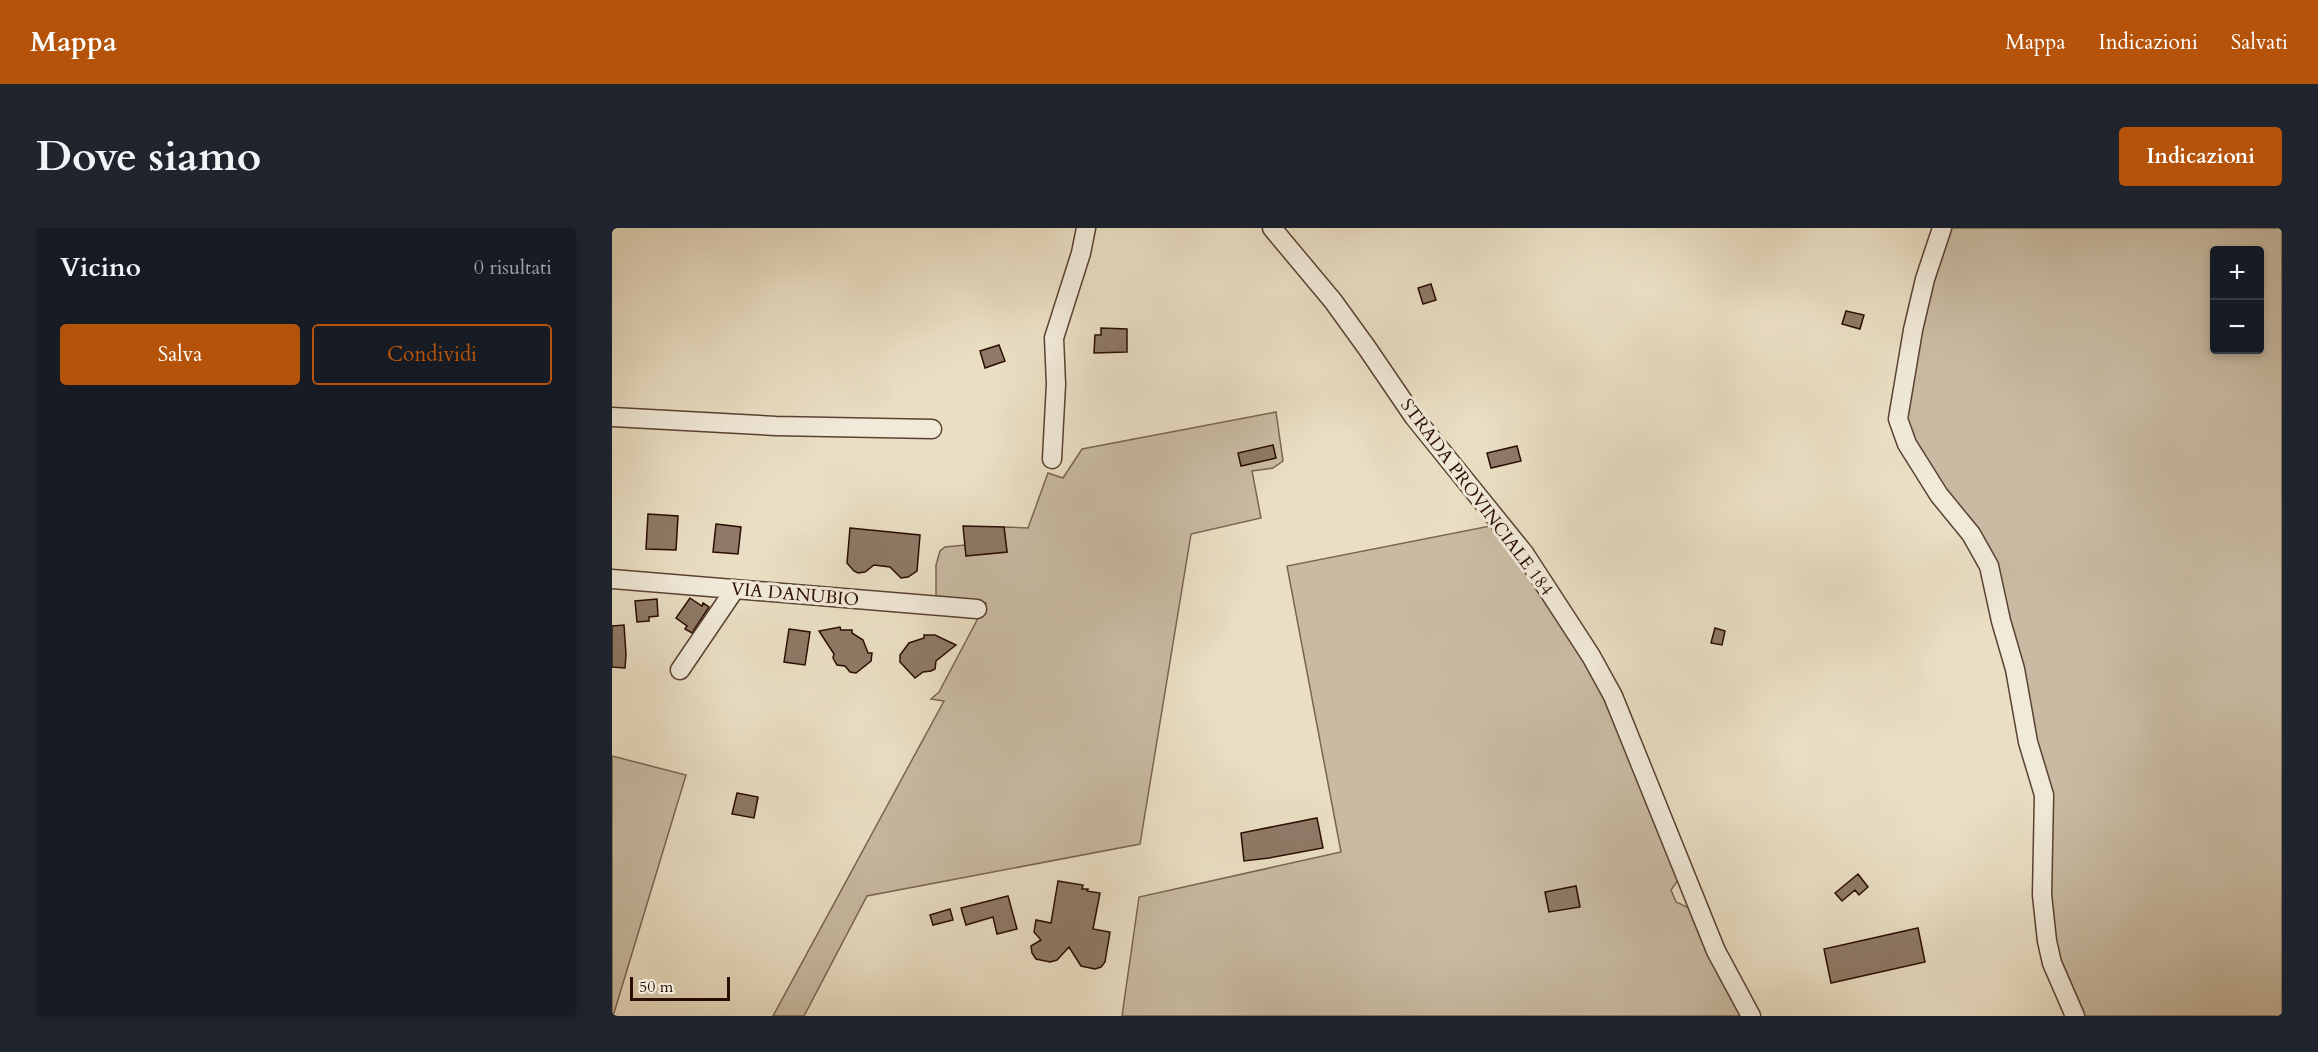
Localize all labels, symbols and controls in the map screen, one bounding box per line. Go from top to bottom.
text: Mappa [30,23,117,61]
text: Mappa [2005,28,2065,57]
text: Indicazioni [2098,28,2198,57]
text: Salvati [2231,28,2288,57]
button: Indicazioni [2119,127,2282,186]
text: Dove siamo [36,128,261,185]
map controls [2210,246,2264,354]
button: + [2210,246,2264,300]
text: Vicino [60,250,141,285]
text: 0 risultati [474,254,552,281]
button: − [2210,300,2264,354]
button: Salva [60,324,300,385]
button: Condividi [312,324,552,385]
street label: STRADA PROVINCIALE 184 [1394,394,1559,601]
street label: VIA DANUBIO [730,576,860,613]
scale bar [630,974,730,1002]
text: 50 m [639,976,673,998]

